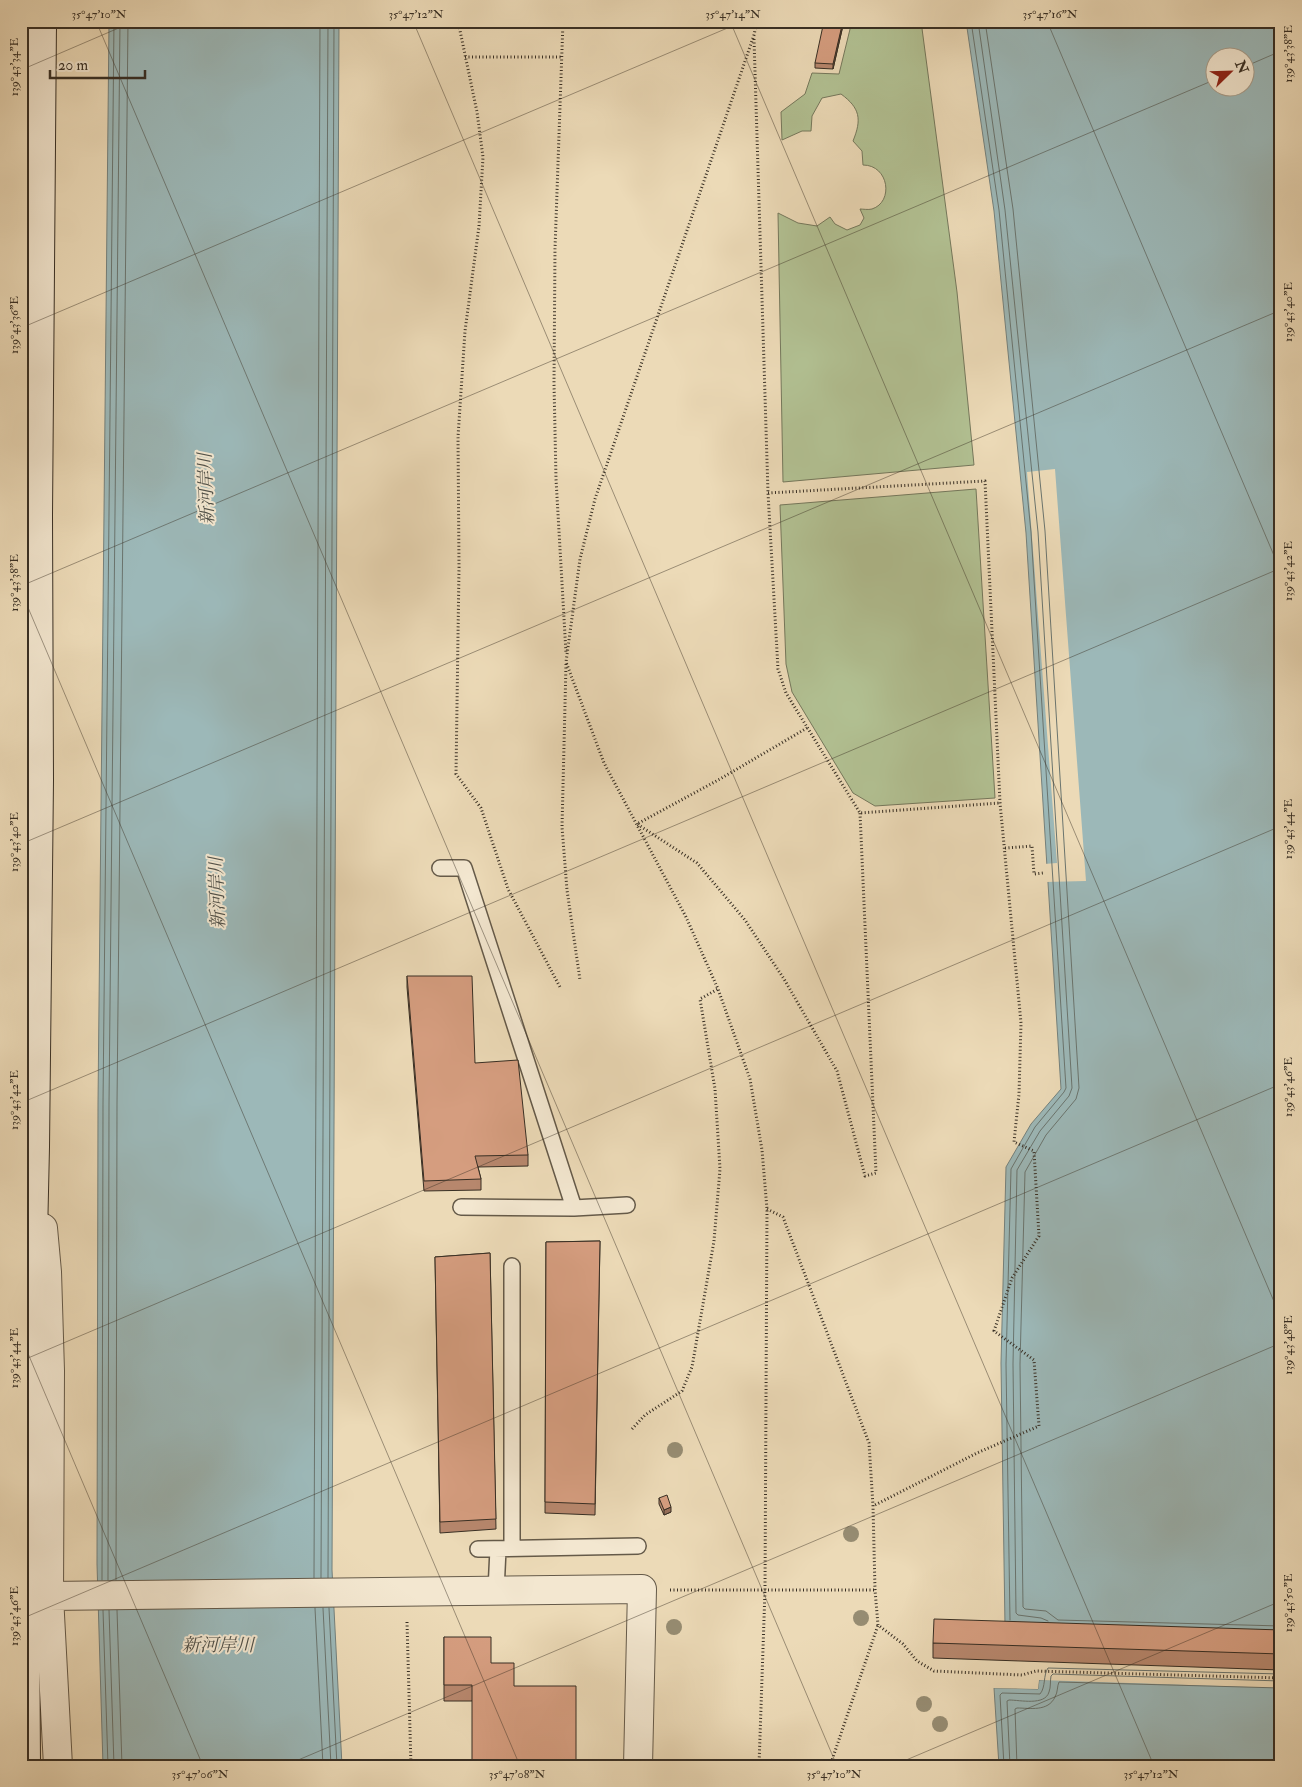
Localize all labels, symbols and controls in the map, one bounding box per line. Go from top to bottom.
text: 35°47'10"N [71,7,127,22]
text: 35°47'12"N [388,7,444,22]
text: 35°47'14"N [705,7,761,22]
text: 35°47'16"N [1022,7,1078,22]
text: 139°43'38"E [1281,25,1296,83]
text: 139°43'34"E [7,37,22,96]
scale bar [50,48,145,80]
north arrow [1204,48,1254,98]
text: 20 m [58,56,88,75]
text: N [1231,57,1252,77]
text: 139°43'40"E [1281,282,1296,342]
text: 139°43'36"E [7,296,22,354]
water label: 新河岸川 [194,451,219,525]
text: 139°43'42"E [1281,541,1296,601]
text: 139°43'38"E [7,554,22,612]
text: 139°43'44"E [1281,799,1296,859]
text: 139°43'40"E [7,812,22,872]
water label: 新河岸川 [205,855,230,929]
text: 139°43'46"E [1281,1057,1296,1117]
text: 139°43'42"E [7,1070,22,1130]
text: 139°43'48"E [1281,1315,1296,1375]
text: 139°43'44"E [7,1328,22,1388]
text: 139°43'50"E [1281,1573,1296,1632]
text: 139°43'46"E [7,1586,22,1646]
water label: 新河岸川 [182,1634,256,1657]
text: 35°47'06"N [171,1767,229,1782]
text: 35°47'08"N [489,1767,546,1782]
text: 35°47'10"N [806,1767,862,1782]
text: 35°47'12"N [1123,1767,1179,1782]

